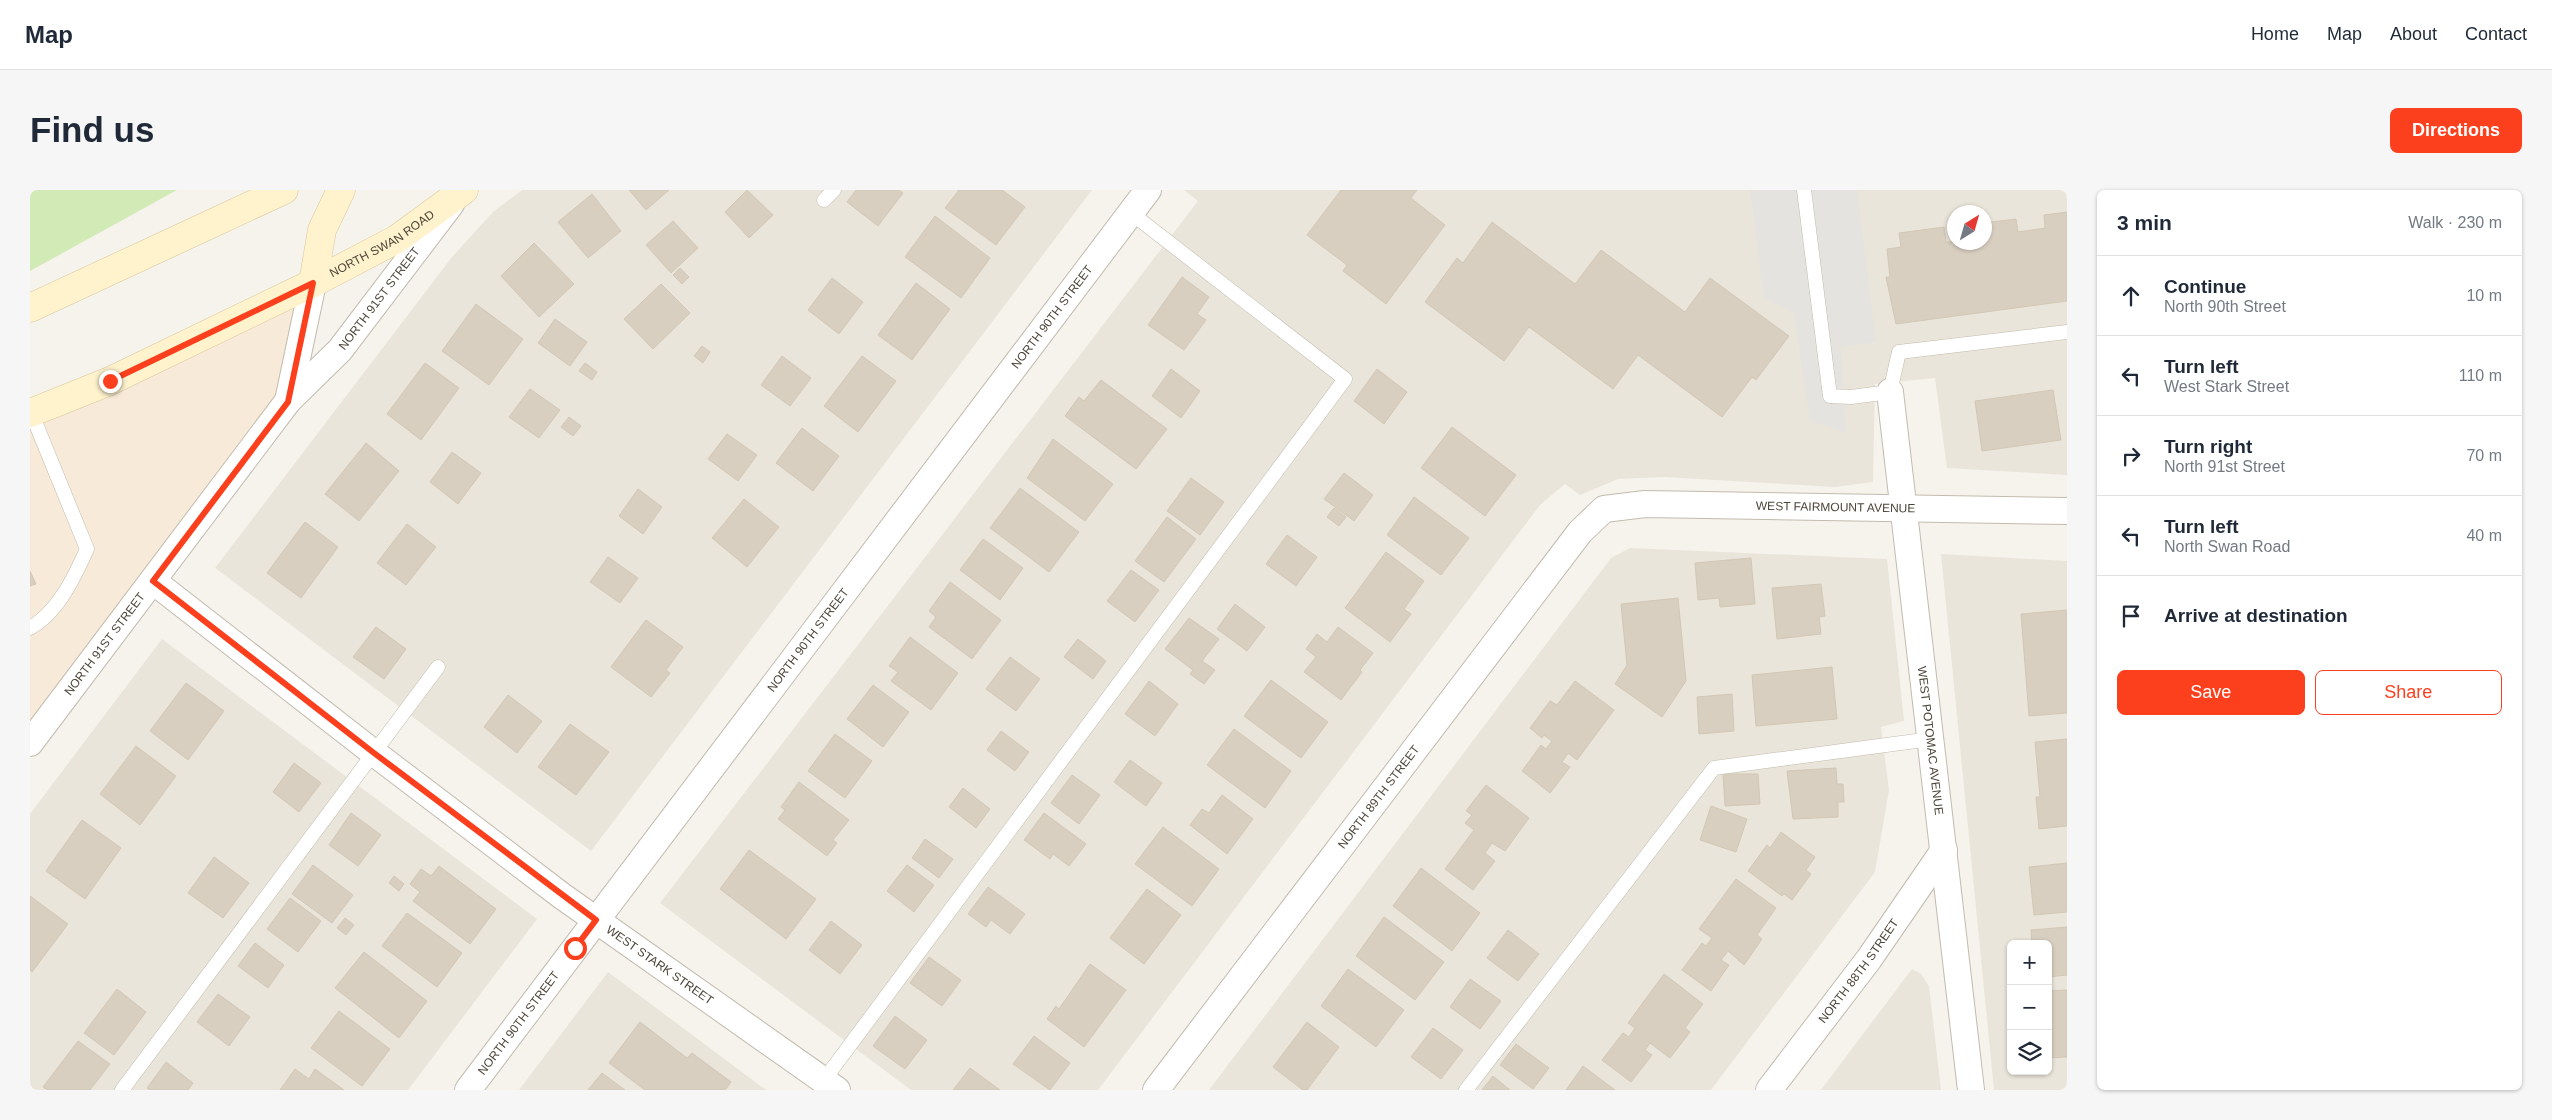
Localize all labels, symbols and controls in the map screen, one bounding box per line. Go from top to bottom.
text: Map [25,21,73,48]
text: Home [2251,24,2299,44]
text: Map [2327,24,2362,44]
text: About [2390,24,2437,44]
text: Contact [2465,24,2527,44]
button: Directions [2390,108,2522,153]
text: Find us [30,110,154,149]
north arrow [1947,205,1992,250]
street label: NORTH SWAN ROAD [327,207,437,280]
text: 3 min [2117,211,2172,234]
text: Walk · 230 m [2408,214,2502,231]
street label: NORTH 91ST STREET [336,244,423,352]
street label: NORTH 90TH STREET [1009,262,1096,371]
text: Continue [2164,276,2246,297]
icon: ahead [2117,282,2145,310]
text: 10 m [2466,287,2502,304]
text: North 90th Street [2164,298,2286,315]
text: Turn left [2164,356,2239,377]
icon: left [2117,362,2145,390]
text: 110 m [2459,367,2502,384]
route end [99,370,122,393]
text: West Stark Street [2164,378,2289,395]
text: Turn right [2164,436,2252,457]
icon: right [2117,442,2145,470]
text: 70 m [2466,447,2502,464]
text: North 91st Street [2164,458,2285,475]
street label: WEST FAIRMOUNT AVENUE [1756,499,1915,515]
text: Turn left [2164,516,2239,537]
icon: left [2117,522,2145,550]
text: 40 m [2466,527,2502,544]
text: North Swan Road [2164,538,2290,555]
street label: NORTH 90TH STREET [764,585,852,694]
street label: NORTH 91ST STREET [61,589,148,698]
icon: arrive [2117,602,2145,630]
text: Arrive at destination [2164,605,2348,626]
street label: WEST POTOMAC AVENUE [1915,666,1946,816]
button: Save [2117,670,2305,715]
button: Share [2315,670,2502,715]
street label: NORTH 89TH STREET [1335,742,1423,851]
street label: NORTH 88TH STREET [1816,916,1902,1026]
street label: WEST STARK STREET [604,922,717,1008]
route start [564,937,587,960]
map controls [2007,940,2052,1075]
button: + [2007,940,2052,985]
street label: NORTH 90TH STREET [475,968,563,1077]
button: − [2007,985,2052,1030]
button: layers [2007,1030,2052,1075]

